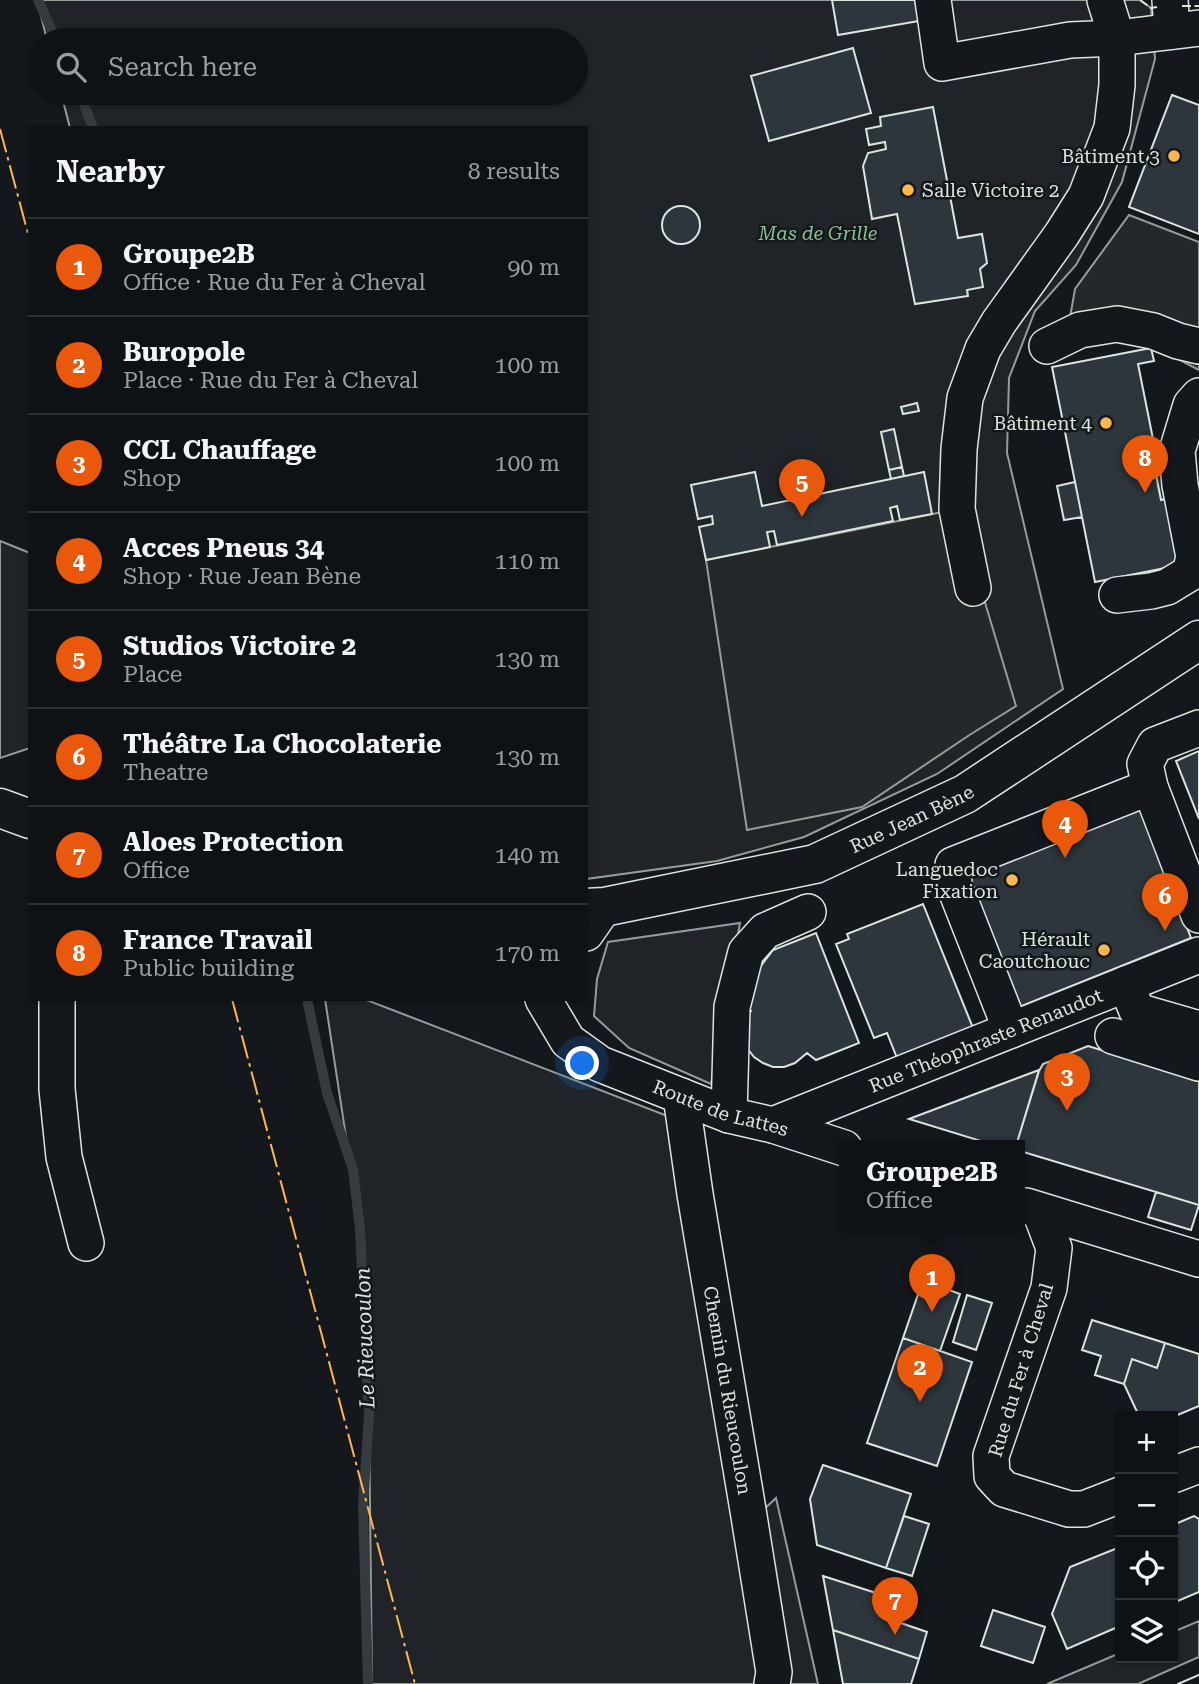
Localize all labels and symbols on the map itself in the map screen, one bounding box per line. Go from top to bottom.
place label: Bâtiment 3 [1062,145,1160,168]
marker: Bâtiment 3 [1166,148,1182,164]
place label: Salle Victoire 2 [922,179,1059,202]
marker: Salle Victoire 2 [900,182,916,198]
park label: Mas de Grille [758,222,878,245]
place label: Bâtiment 4 [994,412,1092,435]
marker: Bâtiment 4 [1098,415,1114,431]
pin: 8 [1122,435,1168,493]
pin: 5 [779,459,825,517]
street label: Rue Jean Bène [846,780,978,858]
pin: 4 [1042,800,1088,858]
place label: Languedoc Fixation [896,858,998,903]
marker: Languedoc Fixation [1004,872,1020,888]
pin: 6 [1142,873,1188,931]
place label: Hérault Caoutchouc [979,928,1090,973]
marker: Hérault Caoutchouc [1096,942,1112,958]
street label: Rue Théophraste Renaudot [866,983,1106,1097]
your location [565,1046,599,1080]
pin: 3 [1044,1053,1090,1111]
street label: Route de Lattes [650,1075,792,1141]
pin: 1 [909,1254,955,1312]
water label: Le Rieucoulon [351,1267,379,1410]
street label: Rue du Fer à Cheval [984,1280,1058,1460]
street label: Chemin du Rieucoulon [699,1284,757,1496]
pin: 2 [897,1344,943,1402]
pin: 7 [872,1577,918,1635]

